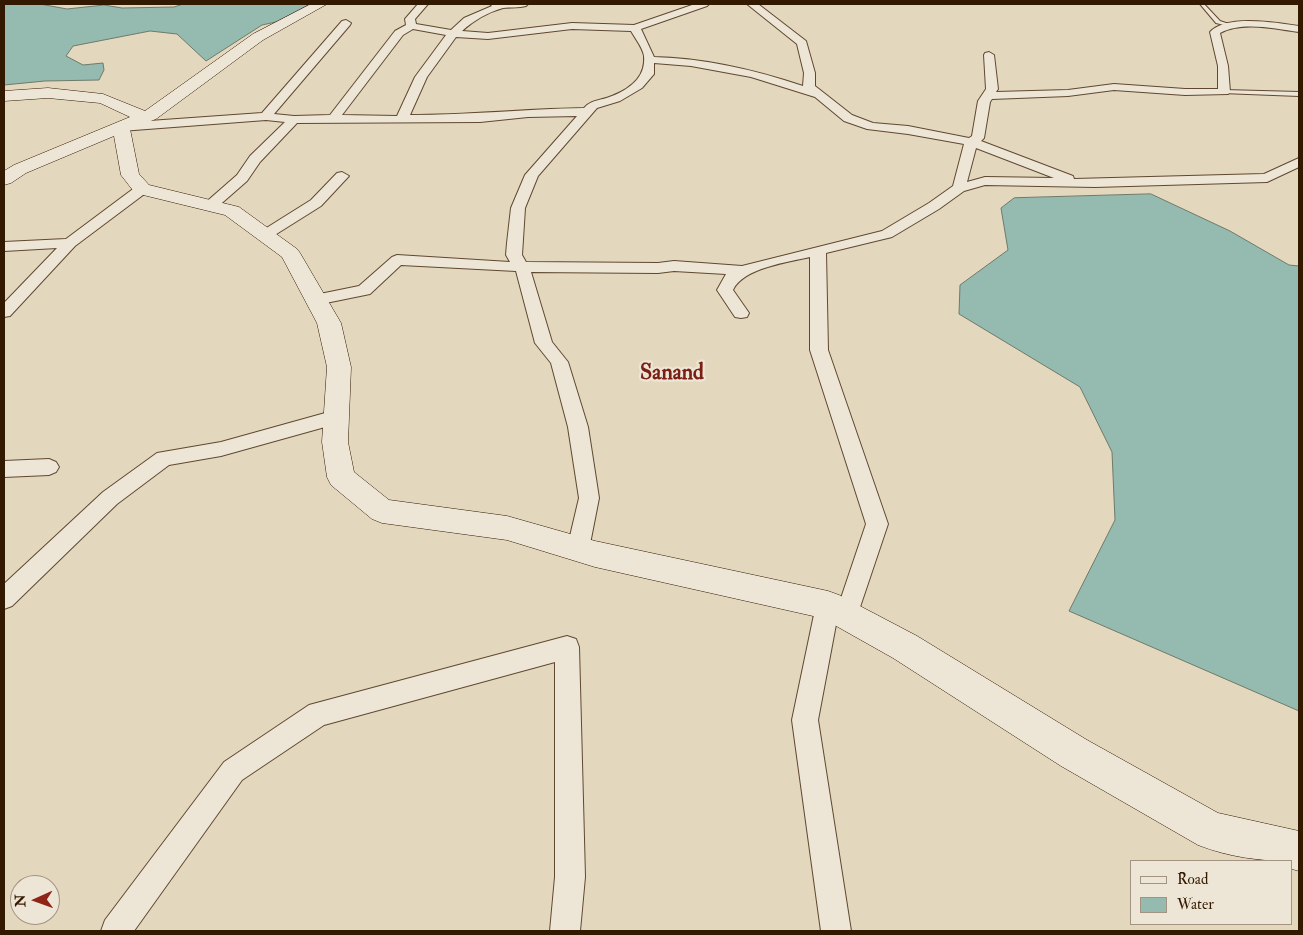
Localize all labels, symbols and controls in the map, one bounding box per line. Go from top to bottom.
district label: Sanand [640,361,704,387]
legend [1130,860,1293,925]
text: Road [1177,870,1208,889]
north arrow [10,875,60,925]
text: N [12,894,29,907]
text: Water [1177,895,1214,914]

